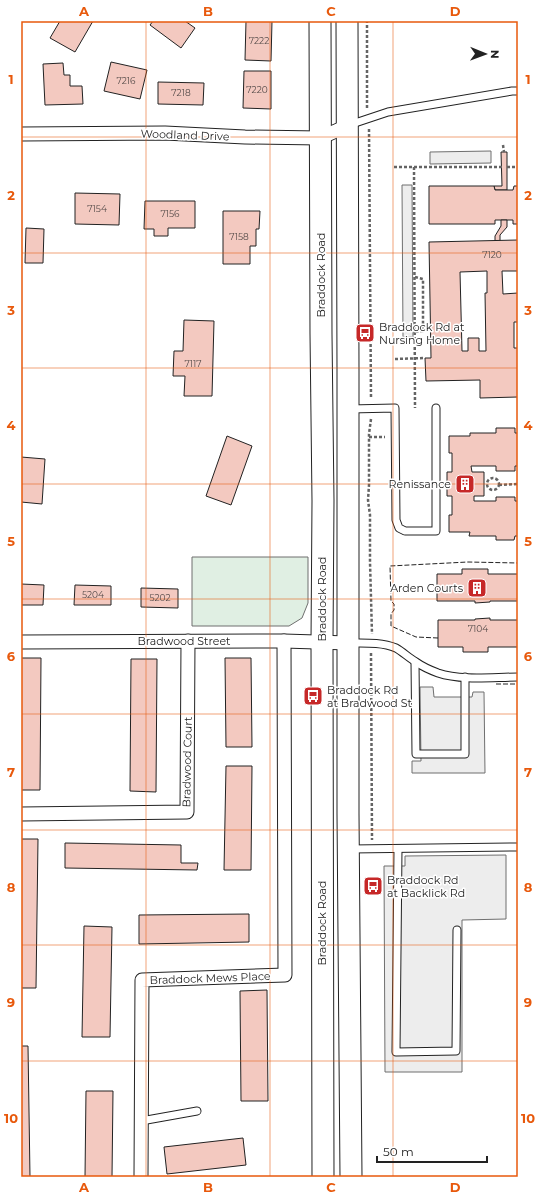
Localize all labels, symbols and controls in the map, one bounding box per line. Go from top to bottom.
text: A [78,3,90,19]
text: B [203,3,213,19]
text: C [326,3,336,19]
text: D [450,3,461,19]
north arrow [465,34,505,74]
house number: 7222 [249,35,269,46]
text: N [488,50,502,59]
text: 1 [8,71,14,87]
text: 1 [525,71,531,87]
house number: 7216 [116,75,136,86]
house number: 7220 [246,84,268,95]
house number: 7218 [171,87,191,98]
street label: Woodland Drive [140,126,230,144]
text: 2 [7,187,15,203]
text: 2 [524,187,532,203]
house number: 7154 [87,203,107,214]
house number: 7156 [160,208,180,219]
house number: 7158 [229,231,249,242]
street label: Braddock Road [314,233,328,317]
house number: 7120 [482,249,502,260]
text: 3 [6,302,15,318]
text: 3 [523,302,532,318]
place label: Braddock Rd at Nursing Home [379,320,465,347]
bus stop icon: Braddock Rd at Nursing Home [354,322,376,344]
house number: 7117 [184,358,202,369]
text: 4 [7,417,16,433]
text: 4 [524,417,533,433]
building icon: Renissance [454,473,476,495]
place label: Renissance [389,477,451,491]
text: 5 [7,533,15,549]
text: 5 [524,533,532,549]
street label: Braddock Road [315,557,329,641]
building icon: Arden Courts [466,577,488,599]
place label: Arden Courts [390,581,464,595]
house number: 5204 [82,589,104,600]
house number: 5202 [149,592,171,603]
house number: 7104 [468,623,488,634]
street label: Bradwood Street [137,634,231,648]
text: 6 [7,648,16,664]
text: 6 [524,648,533,664]
place label: Braddock Rd at Bradwood St [327,683,412,710]
bus stop icon: Braddock Rd at Bradwood St [302,685,324,707]
street label: Bradwood Court [179,716,195,807]
text: 7 [7,764,15,780]
text: 7 [524,764,532,780]
place label: Braddock Rd at Backlick Rd [387,873,465,900]
bus stop icon: Braddock Rd at Backlick Rd [362,875,384,897]
text: 8 [7,879,16,895]
text: 8 [524,879,533,895]
street label: Braddock Road [315,881,329,965]
street label: Braddock Mews Place [149,969,271,987]
text: 9 [7,994,15,1010]
text: 9 [524,994,532,1010]
text: 10 [4,1110,18,1126]
text: 10 [521,1110,535,1126]
scale bar [377,1138,487,1164]
text: 50 m [383,1144,414,1159]
text: A [78,1179,90,1195]
text: B [203,1179,213,1195]
text: C [326,1179,336,1195]
text: D [450,1179,461,1195]

